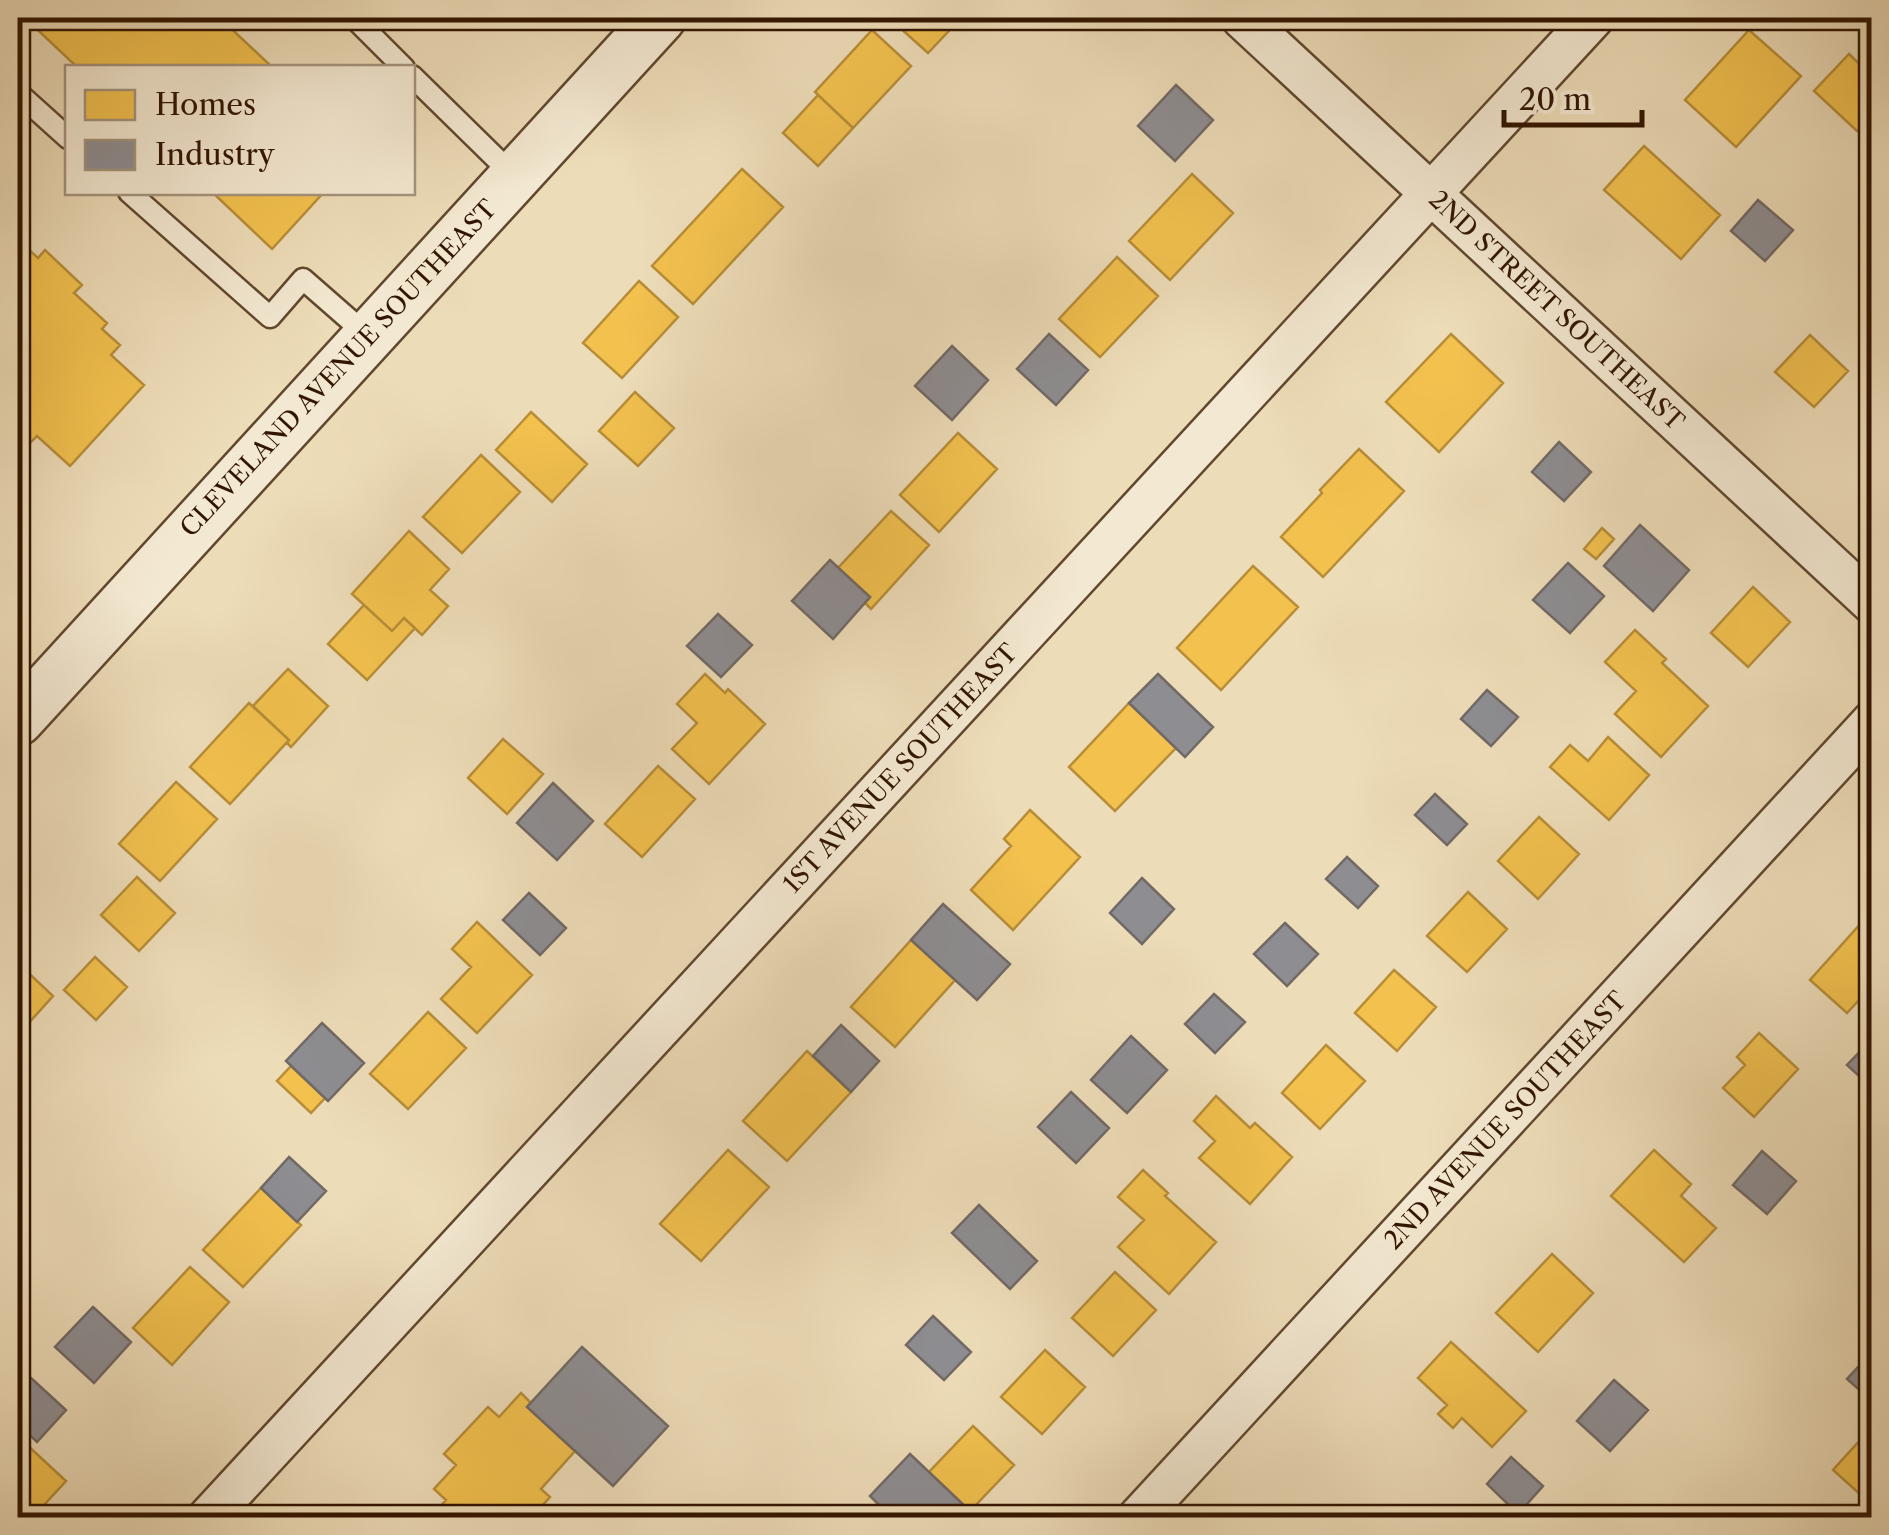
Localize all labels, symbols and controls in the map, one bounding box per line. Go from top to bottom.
legend [65,65,415,195]
scale bar [1504,65,1642,127]
text: 20 m [1519,81,1591,118]
text: Homes [155,86,256,123]
text: Industry [155,136,275,173]
street label: 2ND STREET SOUTHEAST [1423,184,1691,437]
street label: CLEVELAND AVENUE SOUTHEAST [174,193,503,543]
street label: 1ST AVENUE SOUTHEAST [777,637,1024,899]
street label: 2ND AVENUE SOUTHEAST [1378,985,1633,1256]

